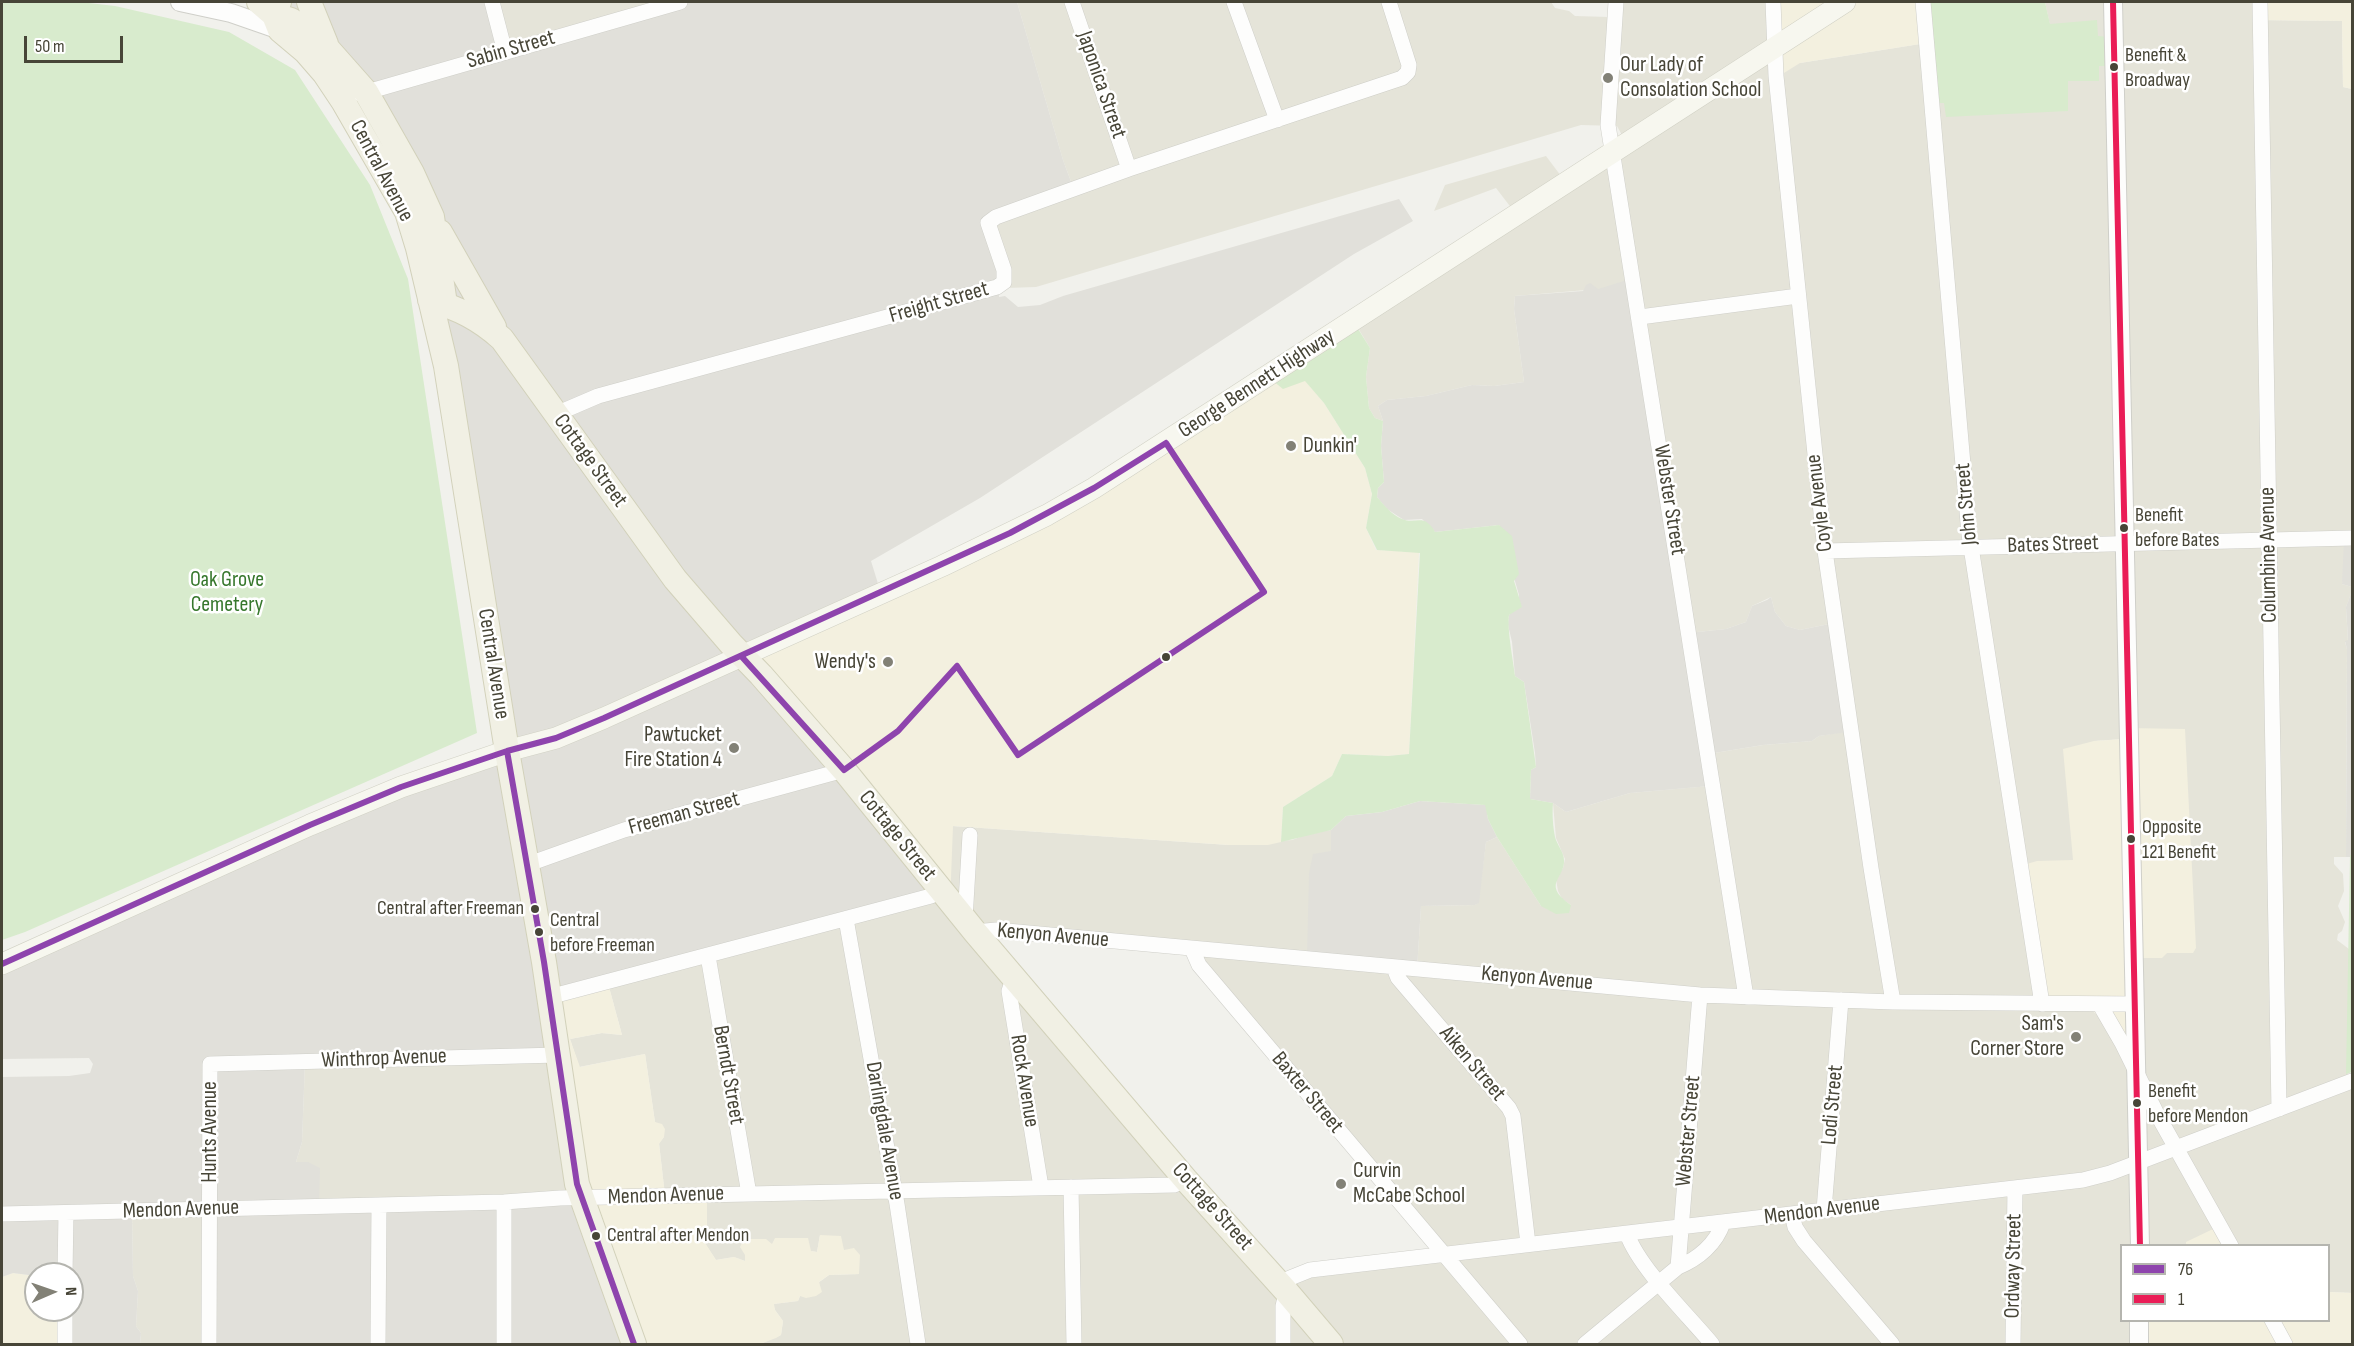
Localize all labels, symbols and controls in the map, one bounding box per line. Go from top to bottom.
scale bar [27,24,126,62]
street label: Sabin Street [464,25,558,75]
street label: Japonica Street [1070,28,1132,142]
text: 50 m [35,36,65,57]
place label: Benefit & Broadway [2125,44,2190,91]
place label: Our Lady of Consolation School [1620,52,1761,104]
marker: Benefit & Broadway [2108,61,2120,73]
marker: Our Lady of Consolation School [1601,71,1615,85]
street label: Central Avenue [343,116,419,226]
street label: Freight Street [886,276,992,330]
street label: George Bennett Highway [1174,324,1340,444]
street label: Cottage Street [547,409,633,513]
place label: Dunkin' [1303,433,1357,459]
marker: Dunkin' [1284,439,1298,453]
street label: Webster Street [1647,443,1691,557]
street label: Coyle Avenue [1801,453,1839,553]
street label: John Street [1950,462,1984,546]
street label: Columbine Avenue [2255,487,2283,623]
place label: Benefit before Bates [2135,504,2219,551]
marker: Benefit before Bates [2118,522,2130,534]
street label: Bates Street [2007,530,2099,560]
park label: Oak Grove Cemetery [190,567,264,618]
street label: Central Avenue [471,607,515,721]
place label: Wendy's [815,649,876,675]
unlabelled marker [1160,651,1172,663]
marker: Wendy's [881,655,895,669]
place label: Pawtucket Fire Station 4 [624,722,722,774]
marker: Pawtucket Fire Station 4 [727,741,741,755]
street label: Cottage Street [853,785,941,887]
street label: Freeman Street [626,787,742,841]
place label: Opposite 121 Benefit [2142,816,2216,863]
marker: Opposite 121 Benefit [2125,833,2137,845]
place label: Central after Freeman [377,897,524,921]
marker: Central after Freeman [529,903,541,915]
place label: Central before Freeman [550,909,655,956]
street label: Kenyon Avenue [996,918,1110,954]
marker: Central before Freeman [533,926,545,938]
street label: Kenyon Avenue [1480,961,1594,997]
place label: Sam's Corner Store [1970,1011,2064,1062]
street label: Aiken Street [1433,1021,1511,1107]
street label: Berndt Street [706,1023,750,1127]
marker: Sam's Corner Store [2069,1030,2083,1044]
street label: Rock Avenue [1004,1033,1044,1129]
street label: Winthrop Avenue [321,1044,447,1074]
street label: Baxter Street [1265,1047,1349,1139]
street label: Darlingdale Avenue [859,1060,909,1202]
street label: Lodi Street [1816,1064,1850,1146]
street label: Webster Street [1671,1074,1707,1188]
place label: Benefit before Mendon [2148,1080,2248,1127]
street label: Hunts Avenue [197,1081,223,1183]
marker: Benefit before Mendon [2131,1097,2143,1109]
street label: Cottage Street [1166,1158,1258,1256]
place label: Curvin McCabe School [1353,1158,1465,1210]
marker: Curvin McCabe School [1334,1177,1348,1191]
street label: Mendon Avenue [607,1181,725,1211]
street label: Mendon Avenue [1763,1191,1881,1231]
street label: Mendon Avenue [122,1195,240,1225]
street label: Ordway Street [2000,1213,2028,1319]
place label: Central after Mendon [607,1224,749,1248]
marker: Central after Mendon [590,1230,602,1242]
legend [2120,1244,2330,1322]
text: 76 [2178,1259,2193,1280]
north arrow [24,1262,84,1322]
text: N [61,1287,80,1296]
text: 1 [2178,1289,2184,1310]

